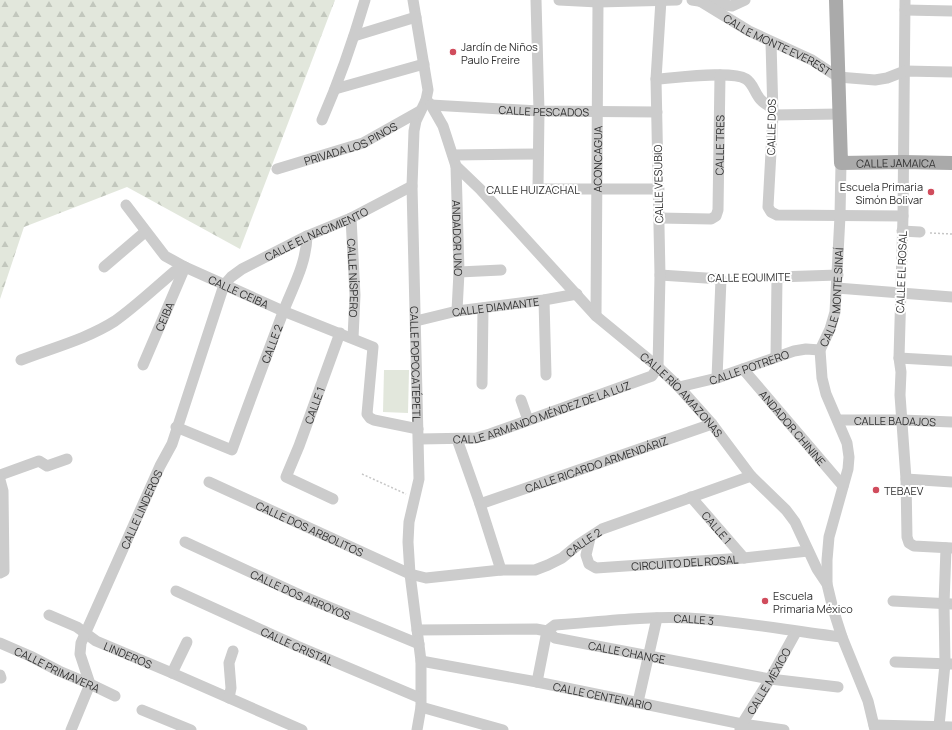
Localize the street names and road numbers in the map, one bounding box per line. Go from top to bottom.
street label: CALLE MONTE EVEREST [721,10,835,79]
street label: CALLE DOS [763,98,779,155]
street label: CALLE PESCADOS [498,101,589,119]
street label: CALLE TRES [711,115,727,176]
street label: PRIVADA LOS PINOS [302,118,400,168]
street label: ACONCAGUA [589,126,605,192]
street label: CALLE VESUBIO [650,144,666,223]
street label: CALLE JAMAICA [856,154,936,170]
street label: CALLE HUIZACHAL [486,182,580,197]
street label: ANDADOR UNO [449,200,467,277]
street label: CALLE EL NACIMIENTO [262,203,371,264]
street label: CALLE EL ROSAL [892,230,910,313]
street label: CALLE NÍSPERO [345,238,363,318]
street label: CALLE MONTE SINAÍ [815,247,846,349]
street label: CALLE EQUIMITE [707,269,791,285]
street label: CALLE CEIBA [206,271,271,311]
street label: CALLE DIAMANTE [450,293,540,320]
street label: CEIBA [151,299,177,333]
street label: CALLE POPOCATÉPETL [407,306,425,422]
street label: CALLE 2 [257,322,285,365]
street label: CALLE POTRERO [708,346,791,387]
street label: CALLE RÍO AMAZONAS [638,348,727,440]
street label: CALLE ARMANDO MÉNDEZ DE LA LUZ [453,377,633,446]
street label: CALLE 1 [300,384,327,426]
street label: ANDADOR CHININE [756,387,830,469]
street label: CALLE BADAJOS [854,413,937,429]
street label: CALLE RICARDO ARMENDÁRIZ [523,432,670,496]
street label: CALLE LINDEROS [116,467,165,551]
street label: CALLE DOS ARBOLITOS [254,497,366,559]
street label: CALLE 1 [699,508,736,547]
street label: CALLE 2 [562,524,604,560]
street label: CIRCUITO DEL ROSAL [631,551,739,573]
street label: CALLE DOS ARROYOS [248,566,353,623]
street label: CALLE 3 [673,610,715,628]
street label: CALLE CRISTAL [259,623,336,668]
street label: CALLE CHANGE [587,637,667,666]
street label: LINDEROS [102,638,155,671]
street label: CALLE PRIMAVERA [12,643,103,695]
street label: CALLE MÉXICO [743,645,794,717]
street label: CALLE CENTENARIO [552,678,654,713]

